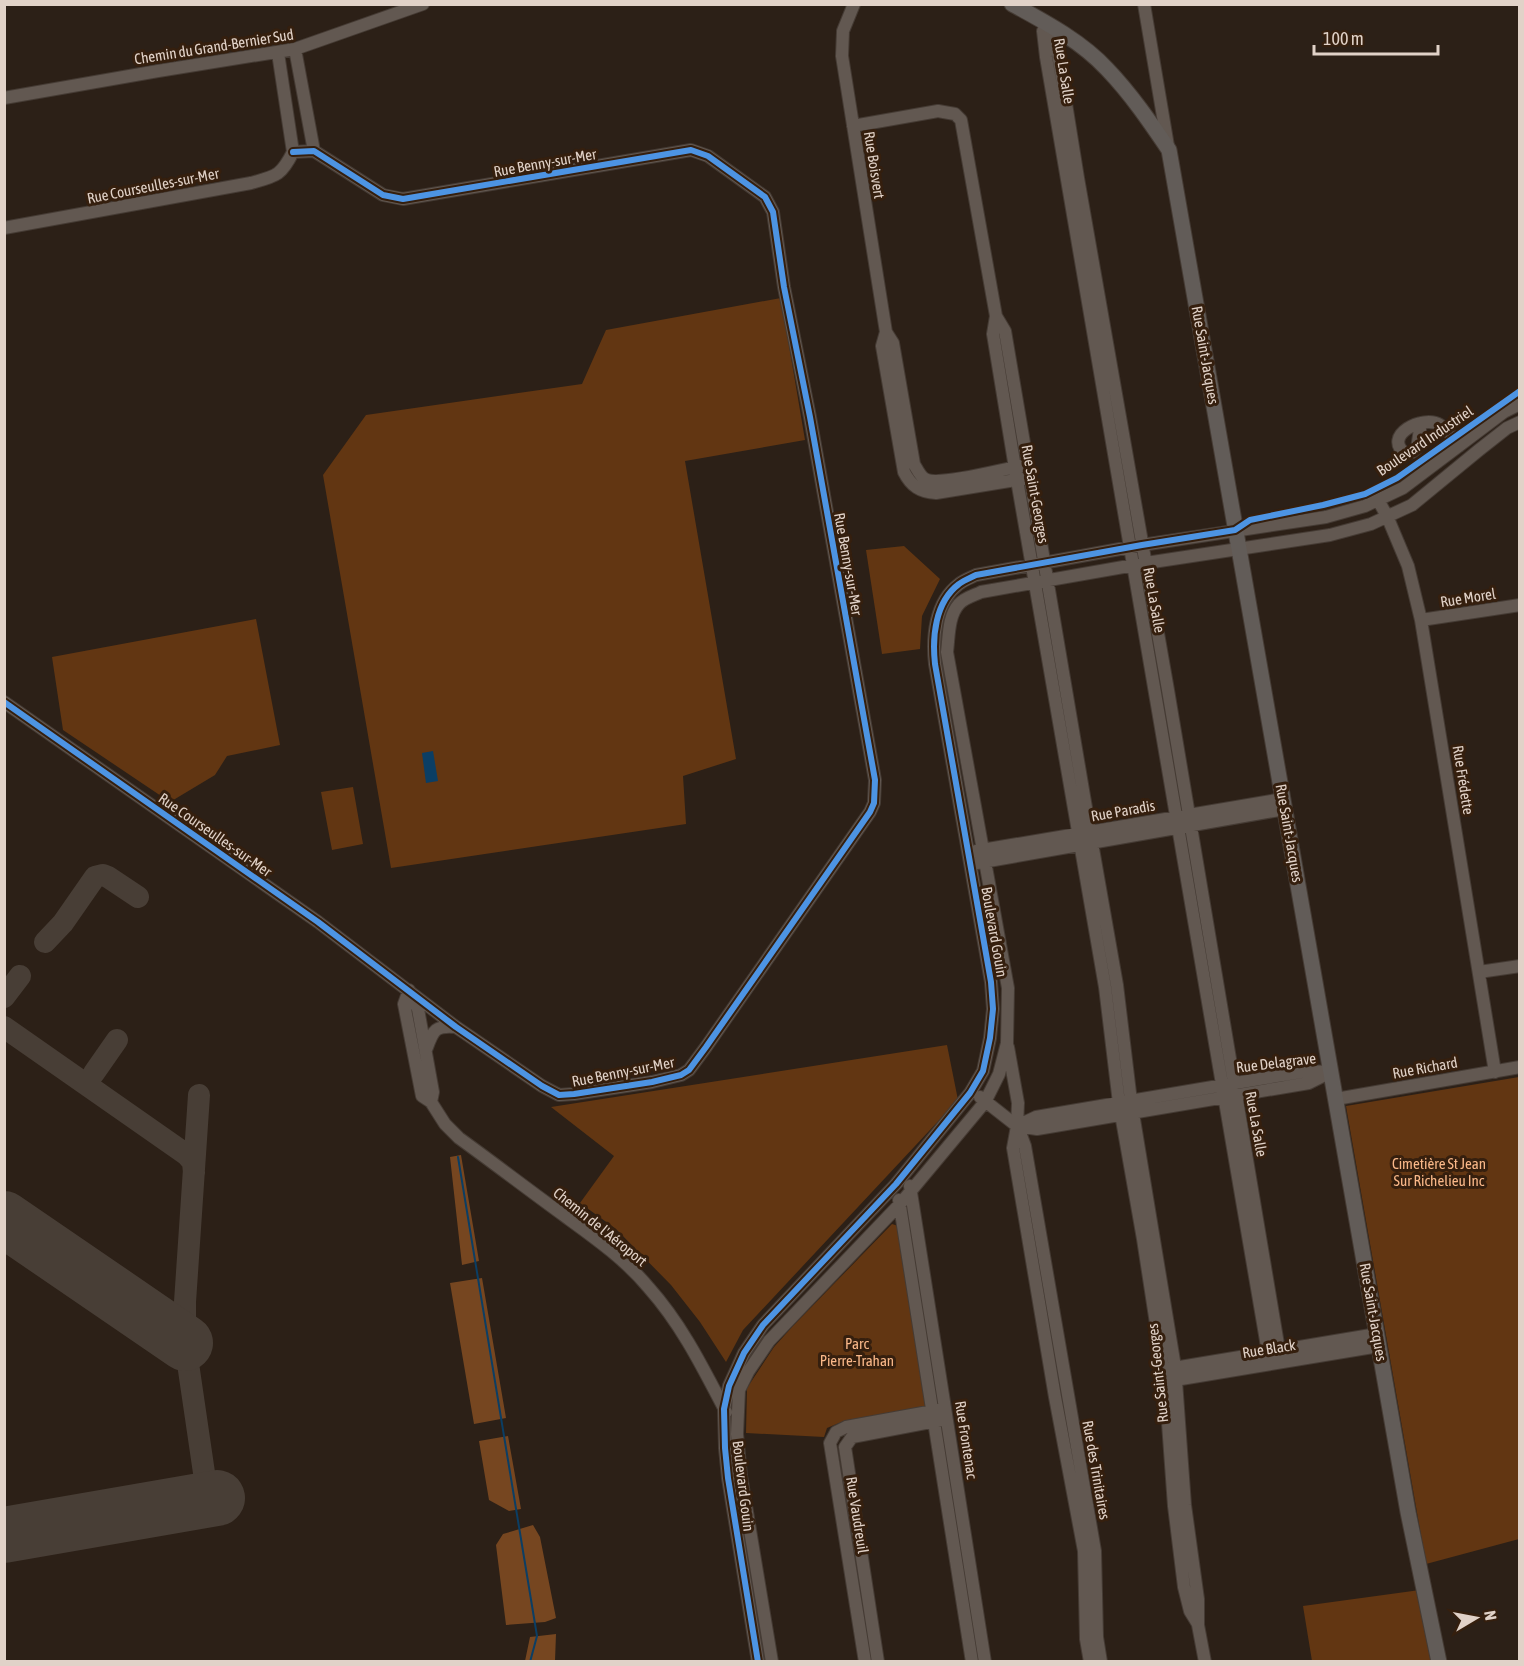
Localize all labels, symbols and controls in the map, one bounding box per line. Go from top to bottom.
scale bar [1314,18,1438,56]
street label: Chemin du Grand-Bernier Sud [133,26,295,67]
text: 100 m [1323,28,1364,49]
street label: Rue La Salle [1051,37,1078,105]
street label: Rue Boisvert [861,130,888,200]
street label: Rue Benny-sur-Mer [492,145,598,180]
street label: Rue Courseulles-sur-Mer [85,164,221,207]
street label: Rue Saint-Jacques [1188,304,1222,405]
street label: Boulevard Industriel [1373,402,1476,479]
street label: Rue Saint-Georges [1018,443,1053,544]
street label: Rue Benny-sur-Mer [831,511,866,617]
street label: Rue La Salle [1140,566,1169,634]
street label: Rue Morel [1439,585,1497,610]
street label: Rue Frédette [1450,744,1477,816]
street label: Rue Saint-Jacques [1272,782,1306,883]
street label: Rue Courseulles-sur-Mer [155,789,276,880]
street label: Rue Paradis [1090,797,1156,824]
street label: Boulevard Gouin [978,885,1011,978]
street label: Rue Delagrave [1235,1049,1317,1076]
street label: Rue Benny-sur-Mer [570,1053,676,1090]
street label: Rue Richard [1391,1053,1459,1082]
street label: Rue La Salle [1242,1090,1271,1158]
park label: Cimetière St Jean Sur Richelieu Inc [1392,1155,1486,1189]
street label: Chemin de l'Aéroport [550,1184,650,1269]
street label: Rue Saint-Jacques [1356,1261,1390,1362]
street label: Rue Saint-Georges [1144,1323,1171,1423]
park label: Parc Pierre-Trahan [820,1335,894,1369]
street label: Rue Black [1241,1336,1297,1361]
street label: Rue Frontenac [952,1400,981,1481]
street label: Rue des Trinitaires [1079,1419,1114,1521]
street label: Boulevard Gouin [729,1440,758,1532]
street label: Rue Vaudreuil [843,1475,872,1555]
north arrow [1446,1588,1506,1648]
text: N [1481,1609,1500,1622]

